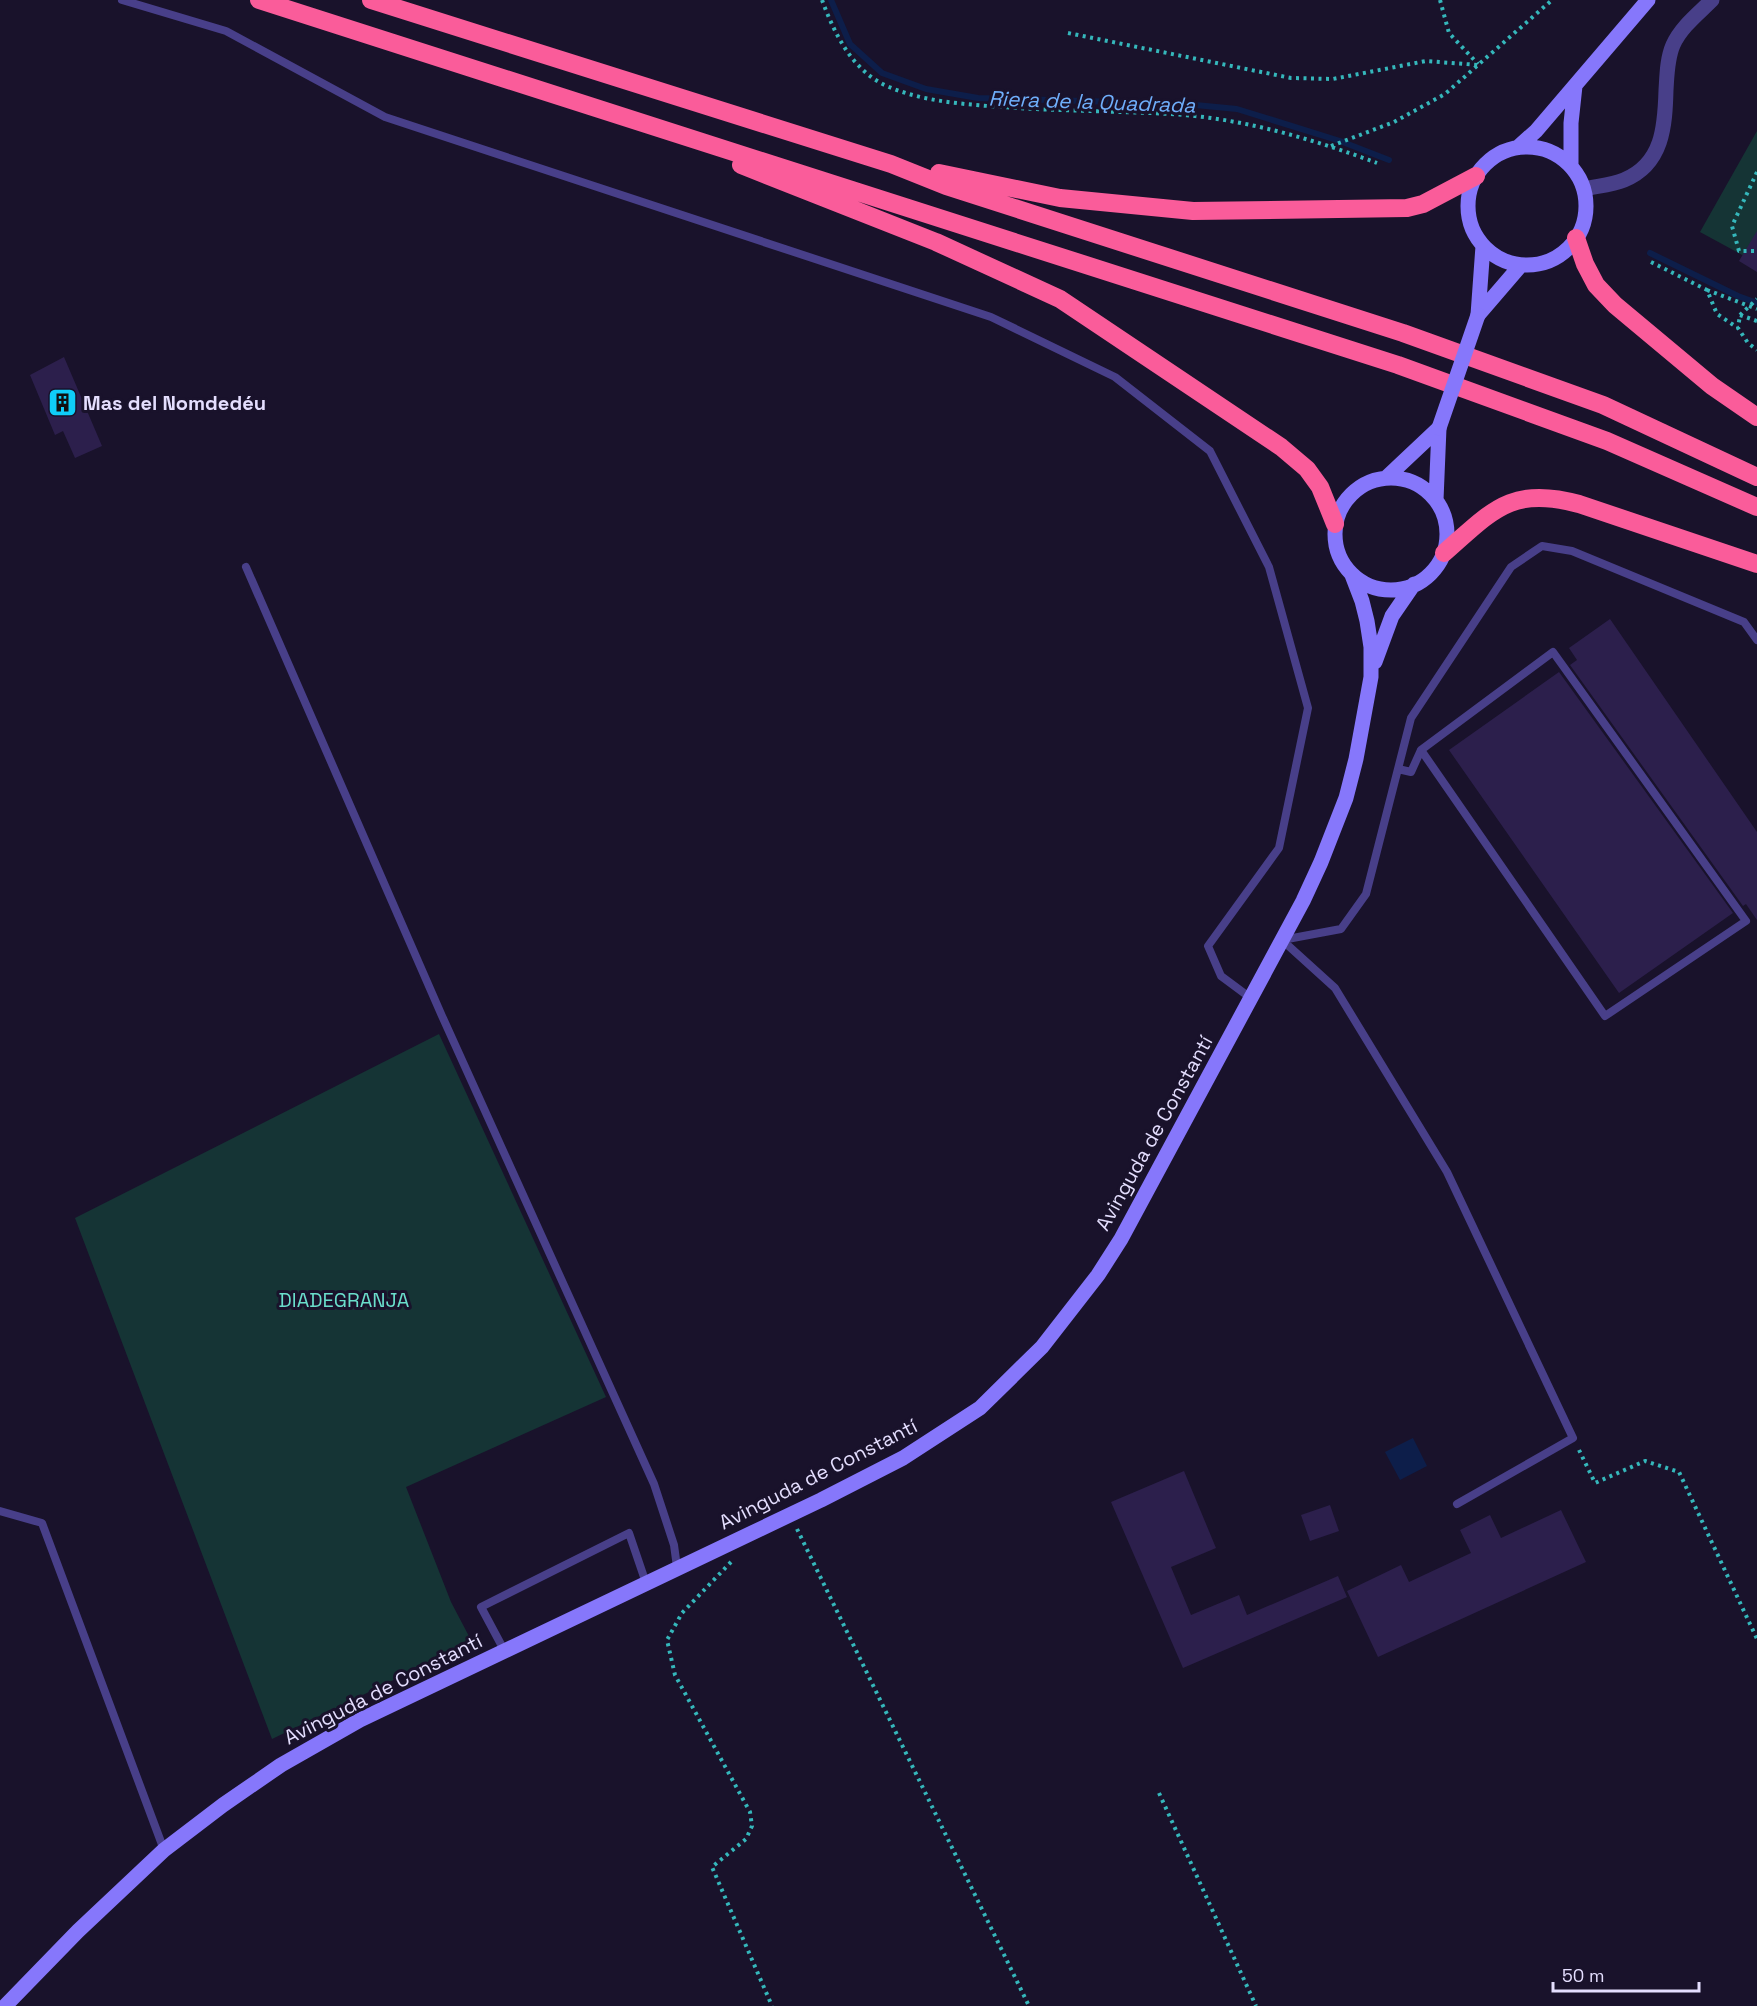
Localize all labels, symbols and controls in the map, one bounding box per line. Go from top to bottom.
water label: Riera de la Quadrada [988,84,1197,119]
building icon: Mas del Nomdedéu [46,387,78,419]
place label: Mas del Nomdedéu [83,390,266,416]
street label: Avinguda de Constantí [1090,1031,1219,1235]
park label: DIADEGRANJA [279,1287,410,1313]
street label: Avinguda de Constantí [714,1413,922,1535]
street label: Avinguda de Constantí [279,1628,487,1750]
scale bar [1553,1955,1698,1993]
text: 50 m [1562,1964,1604,1987]

